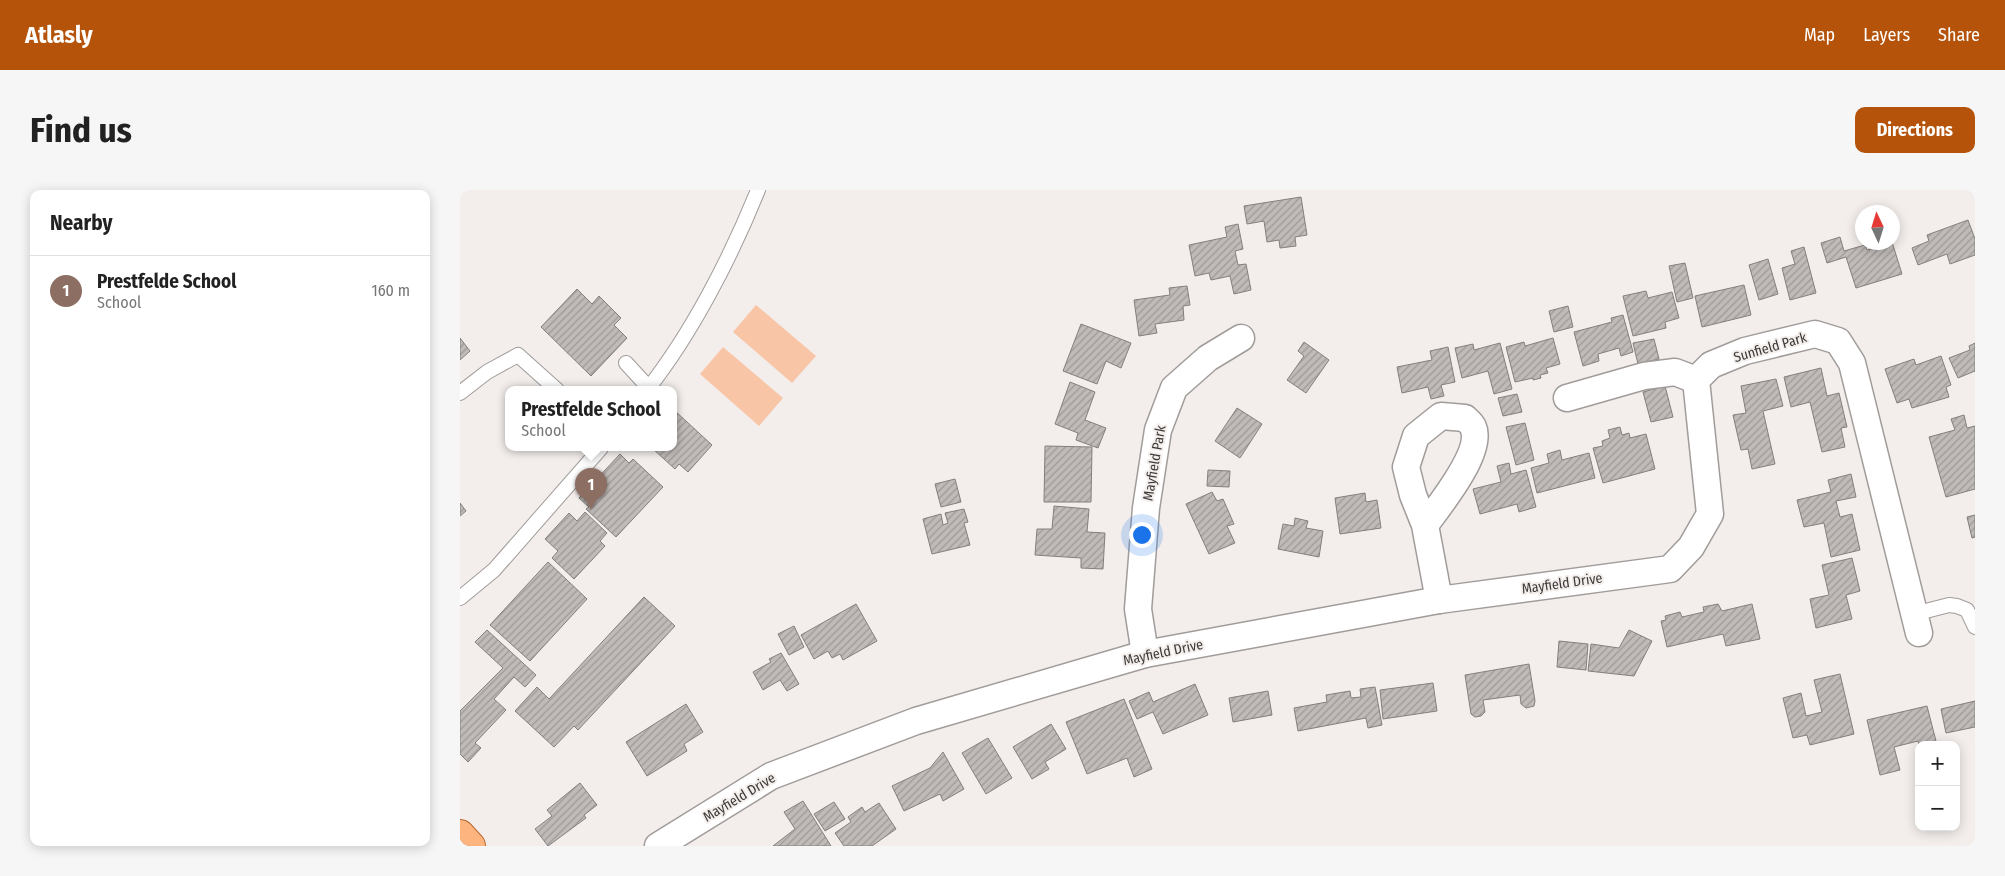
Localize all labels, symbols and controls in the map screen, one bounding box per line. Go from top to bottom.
text: Atlasly [25,21,93,49]
text: Map [1804,24,1835,46]
text: Layers [1863,24,1910,46]
text: Share [1938,24,1980,46]
button: Directions [1855,107,1975,153]
text: Find us [30,109,132,151]
north arrow [1855,205,1900,250]
text: Nearby [50,210,112,236]
text: Prestfelde School [97,270,236,293]
text: 1 [63,281,69,300]
text: 160 m [371,281,410,300]
text: School [97,293,141,312]
street label: Sunfield Park [1732,329,1809,366]
popup [505,386,677,451]
text: Prestfelde School [521,398,661,421]
text: School [521,421,566,440]
street label: Mayfield Park [1139,424,1170,502]
pin: 1 [575,468,607,509]
your location [1129,522,1155,548]
street label: Mayfield Drive [1521,569,1604,598]
street label: Mayfield Drive [1122,636,1205,669]
map controls [1915,741,1960,831]
button: + [1915,741,1960,786]
street label: Mayfield Drive [700,769,778,826]
button: − [1915,786,1960,831]

